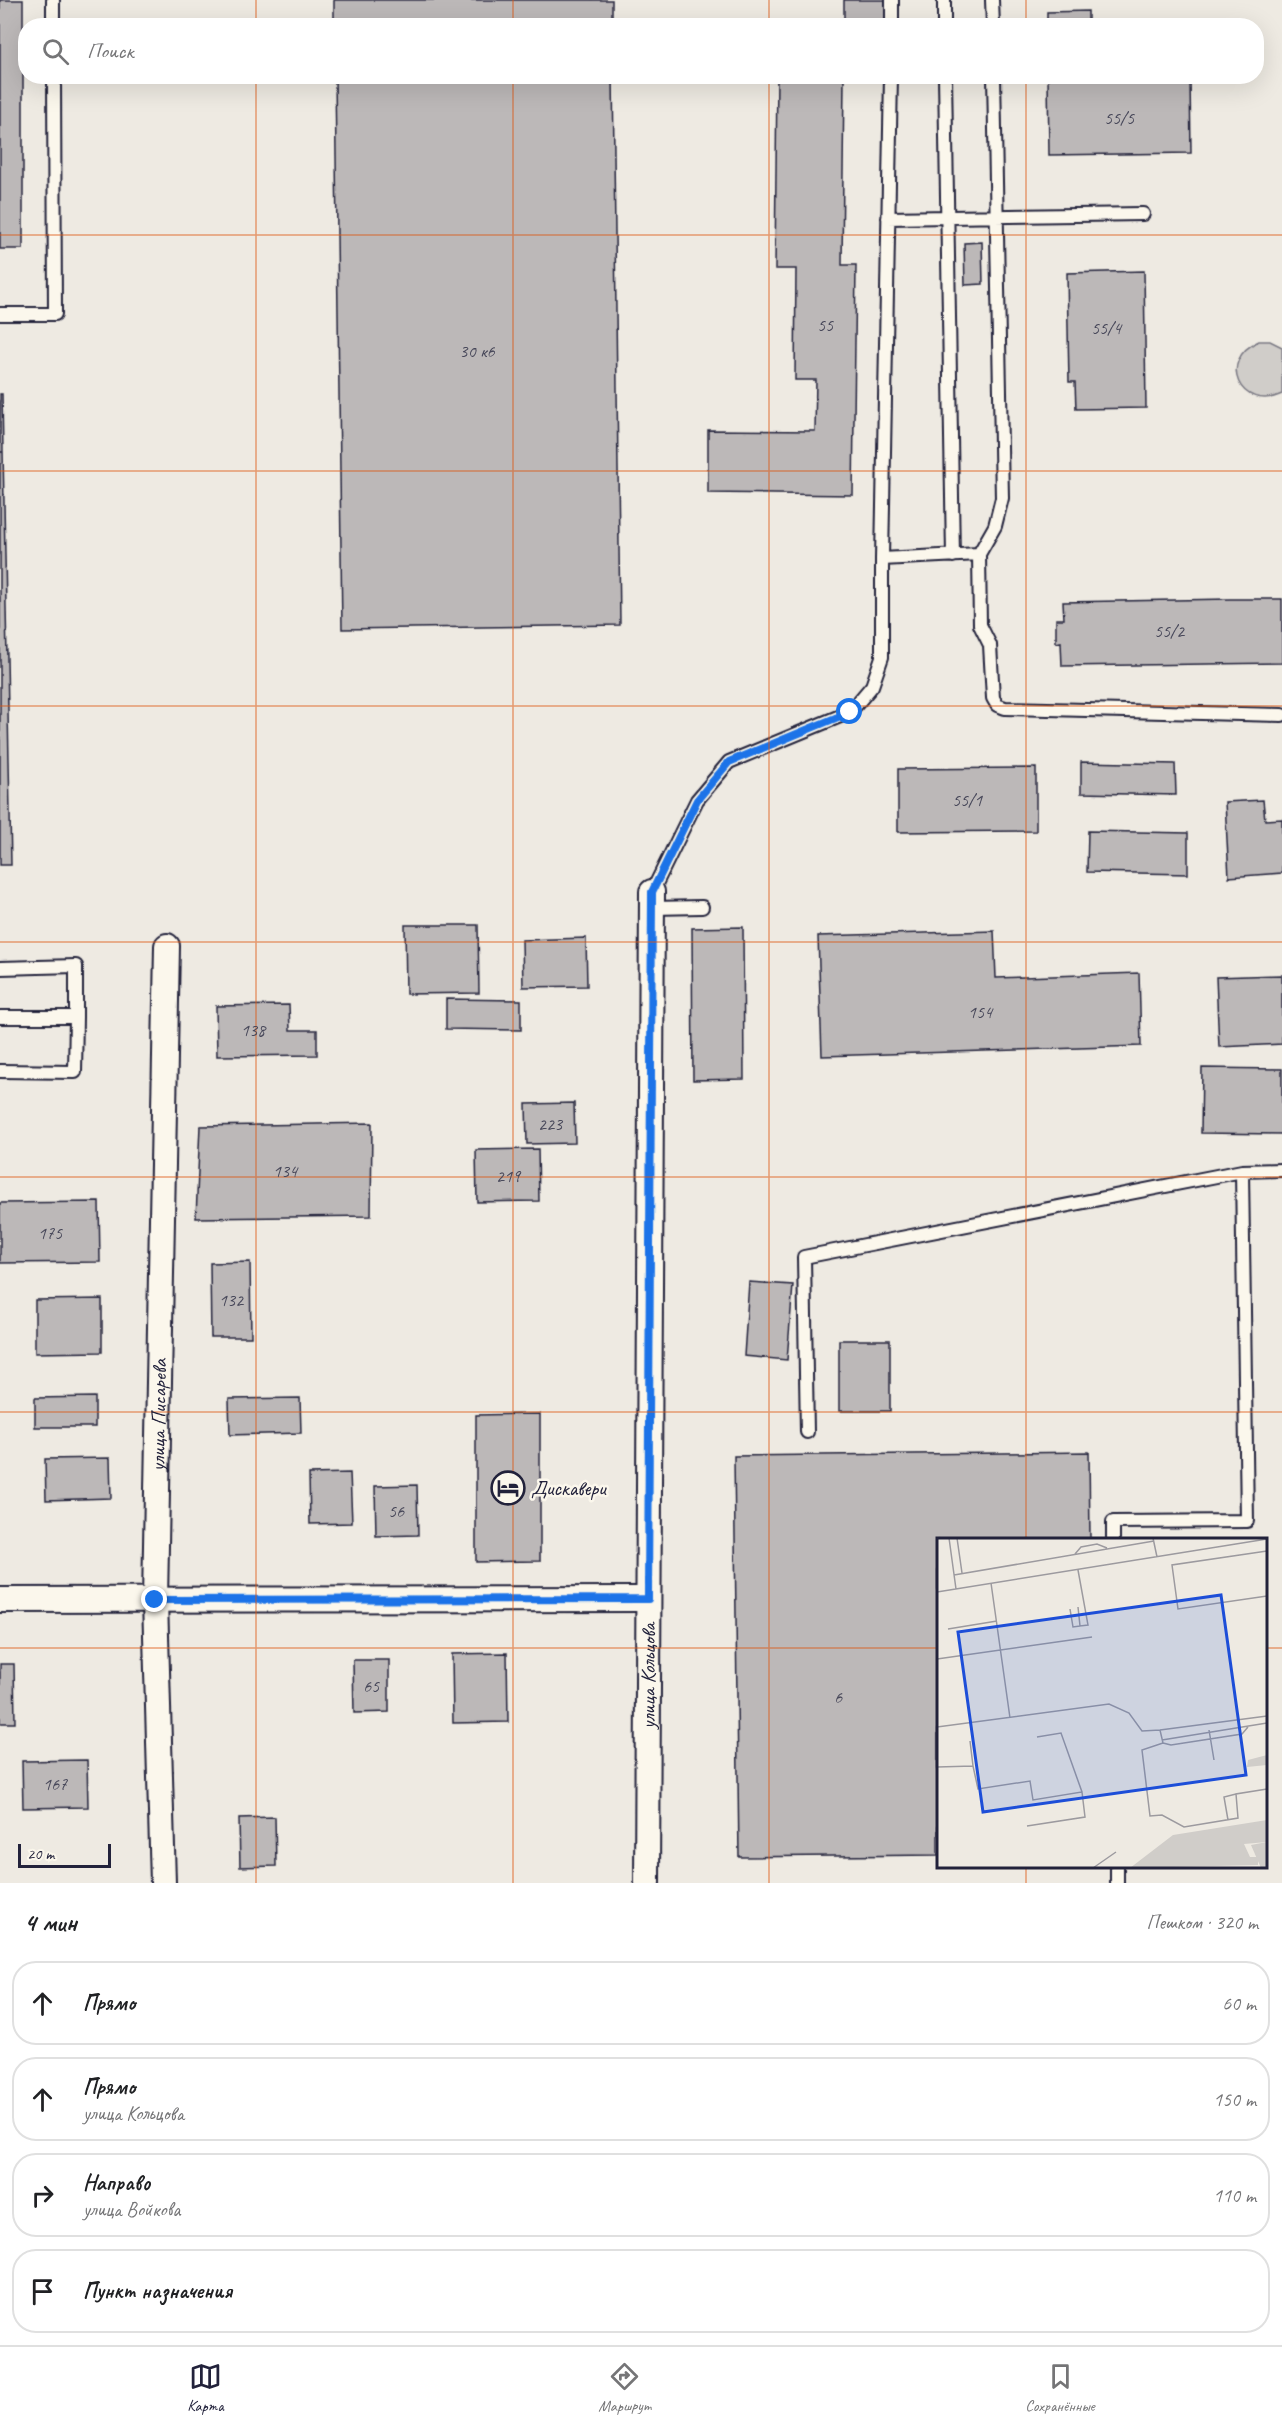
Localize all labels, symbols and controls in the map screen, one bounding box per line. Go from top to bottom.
search box [18,18,1264,84]
icon: search [39,35,72,68]
text: Поиск [87,37,133,65]
house number: 55/5 [1104,107,1135,129]
house number: 55 [817,314,834,336]
house number: 55/4 [1091,317,1123,339]
house number: 30 к6 [459,340,496,362]
house number: 55/2 [1154,620,1186,642]
route start [836,698,862,724]
house number: 55/1 [952,789,983,811]
house number: 154 [968,1001,994,1023]
house number: 138 [241,1019,267,1041]
house number: 223 [538,1113,564,1135]
house number: 134 [273,1160,299,1182]
house number: 219 [496,1165,522,1187]
house number: 175 [38,1222,63,1244]
house number: 132 [219,1289,245,1311]
street label: улица Писарева [144,1357,172,1473]
hotel icon: Дискавери [490,1470,526,1506]
place label: Дискавери [531,1475,607,1501]
house number: 56 [388,1500,405,1522]
inset map [937,1538,1267,1868]
route end [141,1586,167,1612]
street label: улица Кольцова [635,1621,661,1731]
house number: 65 [363,1675,380,1697]
house number: 6 [834,1686,843,1708]
house number: 167 [43,1773,68,1795]
scale bar [18,1841,111,1868]
text: 20 m [27,1844,54,1864]
text: 4 мин [24,1906,77,1939]
text: Пешком · 320 m [1146,1910,1258,1935]
icon: ahead [26,1987,59,2020]
text: Прямо [83,1989,135,2017]
text: 60 m [1222,1991,1256,2016]
text: Прямо [83,2073,135,2101]
icon: ahead [26,2083,59,2116]
text: 150 m [1213,2087,1256,2112]
text: улица Кольцова [83,2101,184,2126]
text: Направо [83,2169,150,2197]
icon: right [26,2179,59,2212]
text: 110 m [1213,2183,1256,2208]
text: улица Войкова [83,2197,180,2222]
icon: arrive [26,2275,59,2308]
text: Пункт назначения [83,2277,232,2305]
tab: Карта [187,2360,224,2416]
tab: Маршрут [598,2360,651,2416]
tab: Сохранённые [1025,2360,1095,2416]

